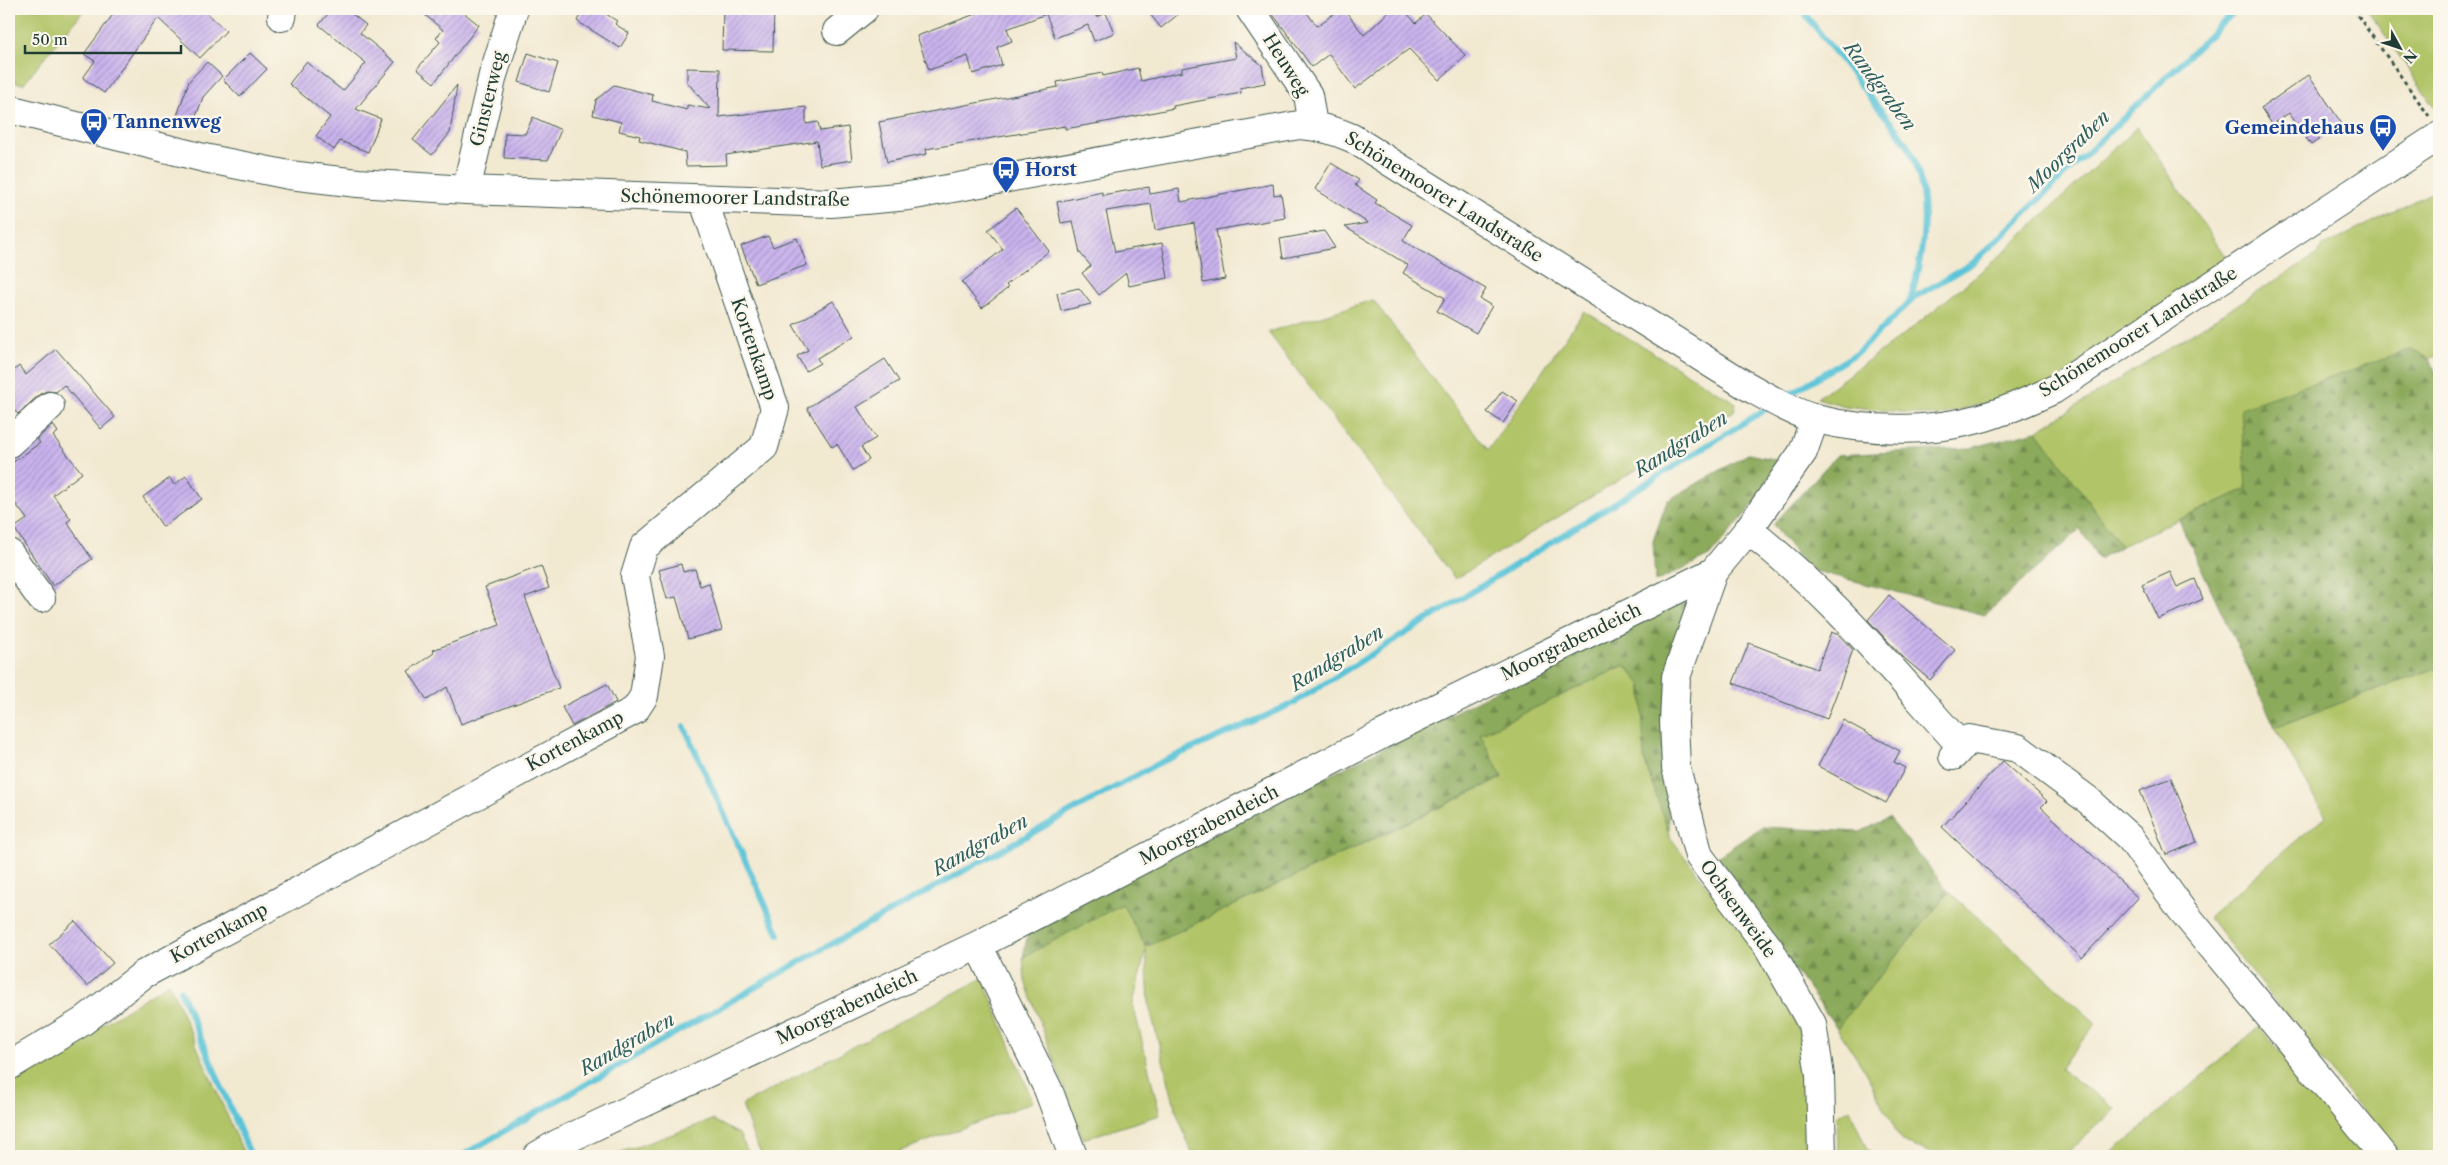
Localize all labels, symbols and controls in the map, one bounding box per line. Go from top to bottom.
scale bar [25,22,181,54]
north arrow [2376,22,2426,72]
text: 50 m [32,30,68,49]
street label: Heuweg [1258,30,1314,101]
water label: Randgraben [1838,35,1921,135]
text: N [2399,46,2421,67]
street label: Ginsterweg [466,49,511,149]
water label: Moorgraben [2020,105,2115,198]
bus stop icon: Tannenweg [79,107,109,146]
place label: Tannenweg [113,111,222,133]
bus stop icon: Gemeindehaus [2368,113,2398,152]
place label: Gemeindehaus [2225,117,2364,139]
street label: Schönemoorer Landstraße [1341,127,1547,267]
bus stop icon: Horst [991,155,1021,194]
place label: Horst [1025,159,1078,181]
street label: Schönemoorer Landstraße [620,185,850,211]
street label: Schönemoorer Landstraße [2035,262,2241,402]
street label: Kortenkamp [726,295,782,403]
water label: Randgraben [1628,406,1732,483]
street label: Moorgrabendeich [1497,599,1645,685]
water label: Randgraben [1284,620,1388,697]
street label: Kortenkamp [523,706,627,776]
street label: Moorgrabendeich [1136,780,1282,870]
water label: Randgraben [926,809,1032,882]
street label: Ochsenweide [1695,856,1781,962]
street label: Kortenkamp [167,898,271,968]
street label: Moorgrabendeich [773,965,921,1049]
water label: Randgraben [574,1008,679,1081]

